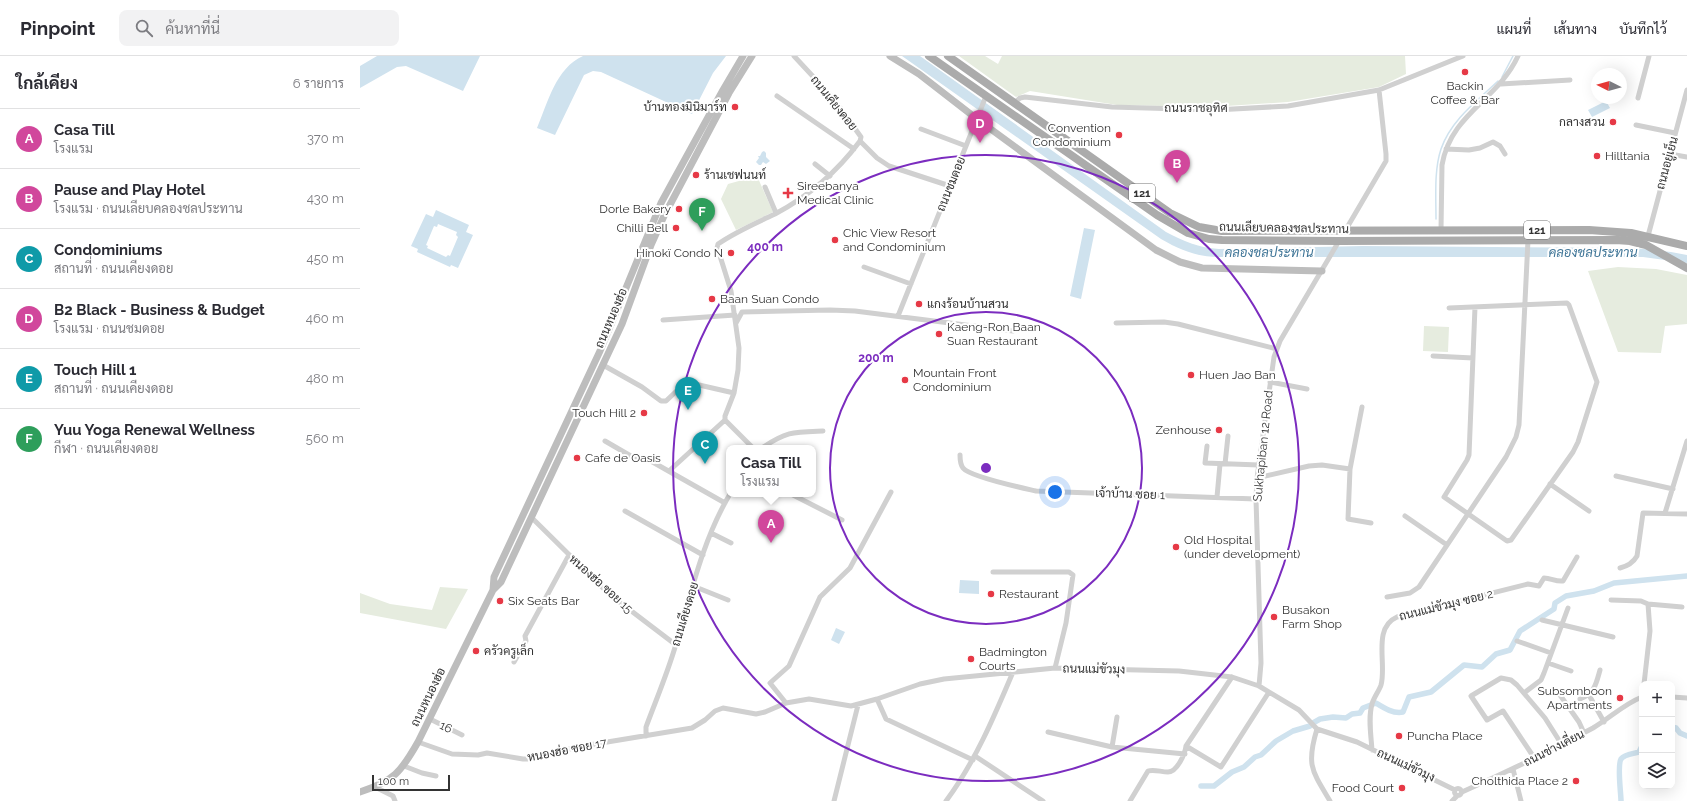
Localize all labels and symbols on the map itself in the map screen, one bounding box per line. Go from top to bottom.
marker: Backin Coffee & Bar [1460,67,1470,77]
north arrow [1591,68,1627,104]
street label: ถนนเคียงดอย [808,72,861,133]
place label: Backin Coffee & Bar [1430,79,1500,107]
place label: บ้านทองมินิมาร์ท [644,99,727,114]
street label: ถนนราชอุทิศ [1164,101,1228,117]
marker: บ้านทองมินิมาร์ท [730,102,740,112]
pin: D [967,110,993,143]
place label: กลางสวน [1559,115,1605,129]
marker: กลางสวน [1608,117,1618,127]
place label: Convention Condominium [1033,121,1111,149]
marker: Convention Condominium [1114,130,1124,140]
street label: ถนนอยู่เย็น [1651,134,1682,191]
place label: Hilltania [1605,149,1650,163]
pin: B [1164,150,1190,183]
marker: Hilltania [1592,151,1602,161]
street label: ถนนชมดอย [934,155,968,213]
place label: ร้านเชฟนนท์ [704,167,766,182]
marker: ร้านเชฟนนท์ [691,170,701,180]
place label: Sireebanya Medical Clinic [797,179,874,207]
road number: 121 [1129,184,1155,202]
marker: Sireebanya Medical Clinic [782,187,794,199]
pin: F [689,198,715,231]
place label: Dorle Bakery [599,202,671,216]
marker: Dorle Bakery [674,204,684,214]
street label: ถนนเลียบคลองชลประทาน [1219,219,1349,236]
place label: Chilli Bell [616,221,669,235]
road number: 121 [1524,221,1550,239]
marker: Chilli Bell [671,223,681,233]
place label: Chic View Resort and Condominium [843,226,945,254]
marker: Chic View Resort and Condominium [830,235,840,245]
text: 400 m [747,240,783,254]
water label: คลองชลประทาน [1224,245,1314,260]
water label: คลองชลประทาน [1548,245,1638,260]
place label: Hinokï Condo N [636,246,723,260]
marker: Hinokï Condo N [726,248,736,258]
street label: ถนนหนองฮ่อ [592,286,630,350]
place label: Baan Suan Condo [720,292,819,306]
marker: Baan Suan Condo [707,294,717,304]
place label: แกงร้อนบ้านสวน [927,297,1009,311]
marker: แกงร้อนบ้านสวน [914,299,924,309]
place label: Kaeng-Ron Baan Suan Restaurant [947,320,1041,348]
marker: Kaeng-Ron Baan Suan Restaurant [934,329,944,339]
text: 200 m [858,351,894,365]
place label: Mountain Front Condominium [913,366,997,394]
place label: Huen Jao Ban [1199,368,1276,382]
marker: Huen Jao Ban [1186,370,1196,380]
marker: Mountain Front Condominium [900,375,910,385]
pin: E [675,377,701,410]
street label: Sukhapiban 12 Road [1250,390,1276,502]
place label: Touch Hill 2 [572,406,636,420]
marker: Touch Hill 2 [639,408,649,418]
place label: Zenhouse [1155,423,1211,437]
marker: Zenhouse [1214,425,1224,435]
pin: C [692,431,718,464]
place label: Cafe de Oasis [585,451,661,465]
marker: Cafe de Oasis [572,453,582,463]
centre of rings [979,461,993,475]
your location [1045,482,1065,502]
street label: เจ้าบ้าน ซอย 1 [1095,486,1165,502]
pin: A [758,510,784,543]
place label: Old Hospital (under development) [1184,533,1300,561]
marker: Old Hospital (under development) [1171,542,1181,552]
street label: หนองฮ่อ ซอย 15 [566,552,636,617]
street label: ถนนเคียงดอย [668,580,701,648]
place label: Restaurant [999,587,1059,601]
street label: ถนนแม่ขัวมุง ซอย 2 [1398,587,1495,625]
marker: Restaurant [986,589,996,599]
place label: Six Seats Bar [508,594,580,608]
marker: Six Seats Bar [495,596,505,606]
place label: Busakon Farm Shop [1282,603,1342,631]
marker: Busakon Farm Shop [1269,612,1279,622]
place label: ครัวครูเล็ก [484,642,534,659]
place label: Badmington Courts [979,645,1047,673]
marker: ครัวครูเล็ก [471,646,481,656]
marker: Badmington Courts [966,654,976,664]
street label: ถนนแม่ขัวมุง [1063,661,1125,679]
street label: ถนนหนองฮ่อ [408,665,448,729]
place label: Subsomboon Apartments [1538,684,1612,712]
marker: Subsomboon Apartments [1615,693,1625,703]
street label: 16 [437,718,455,736]
street label: ถนนช่างเคี่ยน [1519,723,1587,769]
place label: Puncha Place [1407,729,1483,743]
marker: Puncha Place [1394,731,1404,741]
street label: หนองฮ่อ ซอย 17 [526,735,608,765]
street label: ถนนแม่ขัวมุง [1374,745,1437,786]
scale bar [372,773,450,792]
place label: Cholthida Place 2 [1472,774,1568,788]
marker: Cholthida Place 2 [1571,776,1581,786]
place label: Food Court [1332,781,1394,795]
marker: Food Court [1397,783,1407,793]

